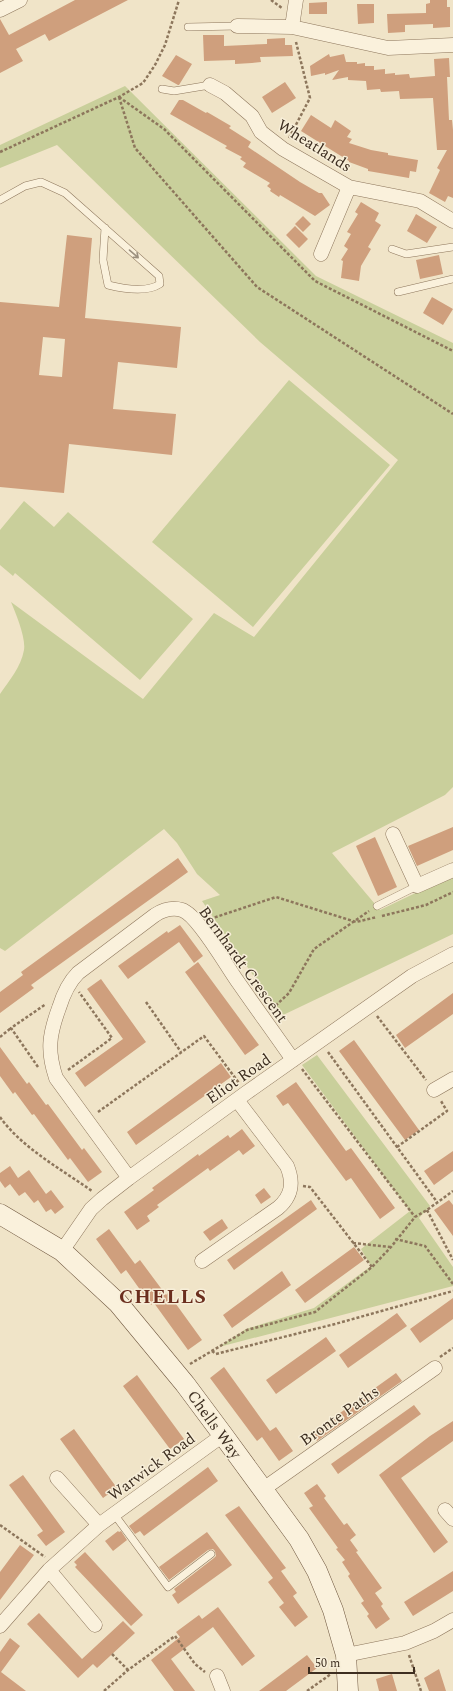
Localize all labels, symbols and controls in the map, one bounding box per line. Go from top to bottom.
street label: Wheatlands [272,113,356,178]
one-way arrow [129,249,139,258]
street label: Bernhardt Crescent [193,901,294,1028]
street label: Eliot Road [201,1048,276,1110]
district label: CHELLS [119,1282,207,1312]
street label: Bronte Paths [295,1380,384,1452]
street label: Chells Way [181,1385,248,1465]
street label: Warwick Road [103,1427,200,1507]
scale bar [309,1649,414,1675]
text: 50 m [315,1654,340,1673]

